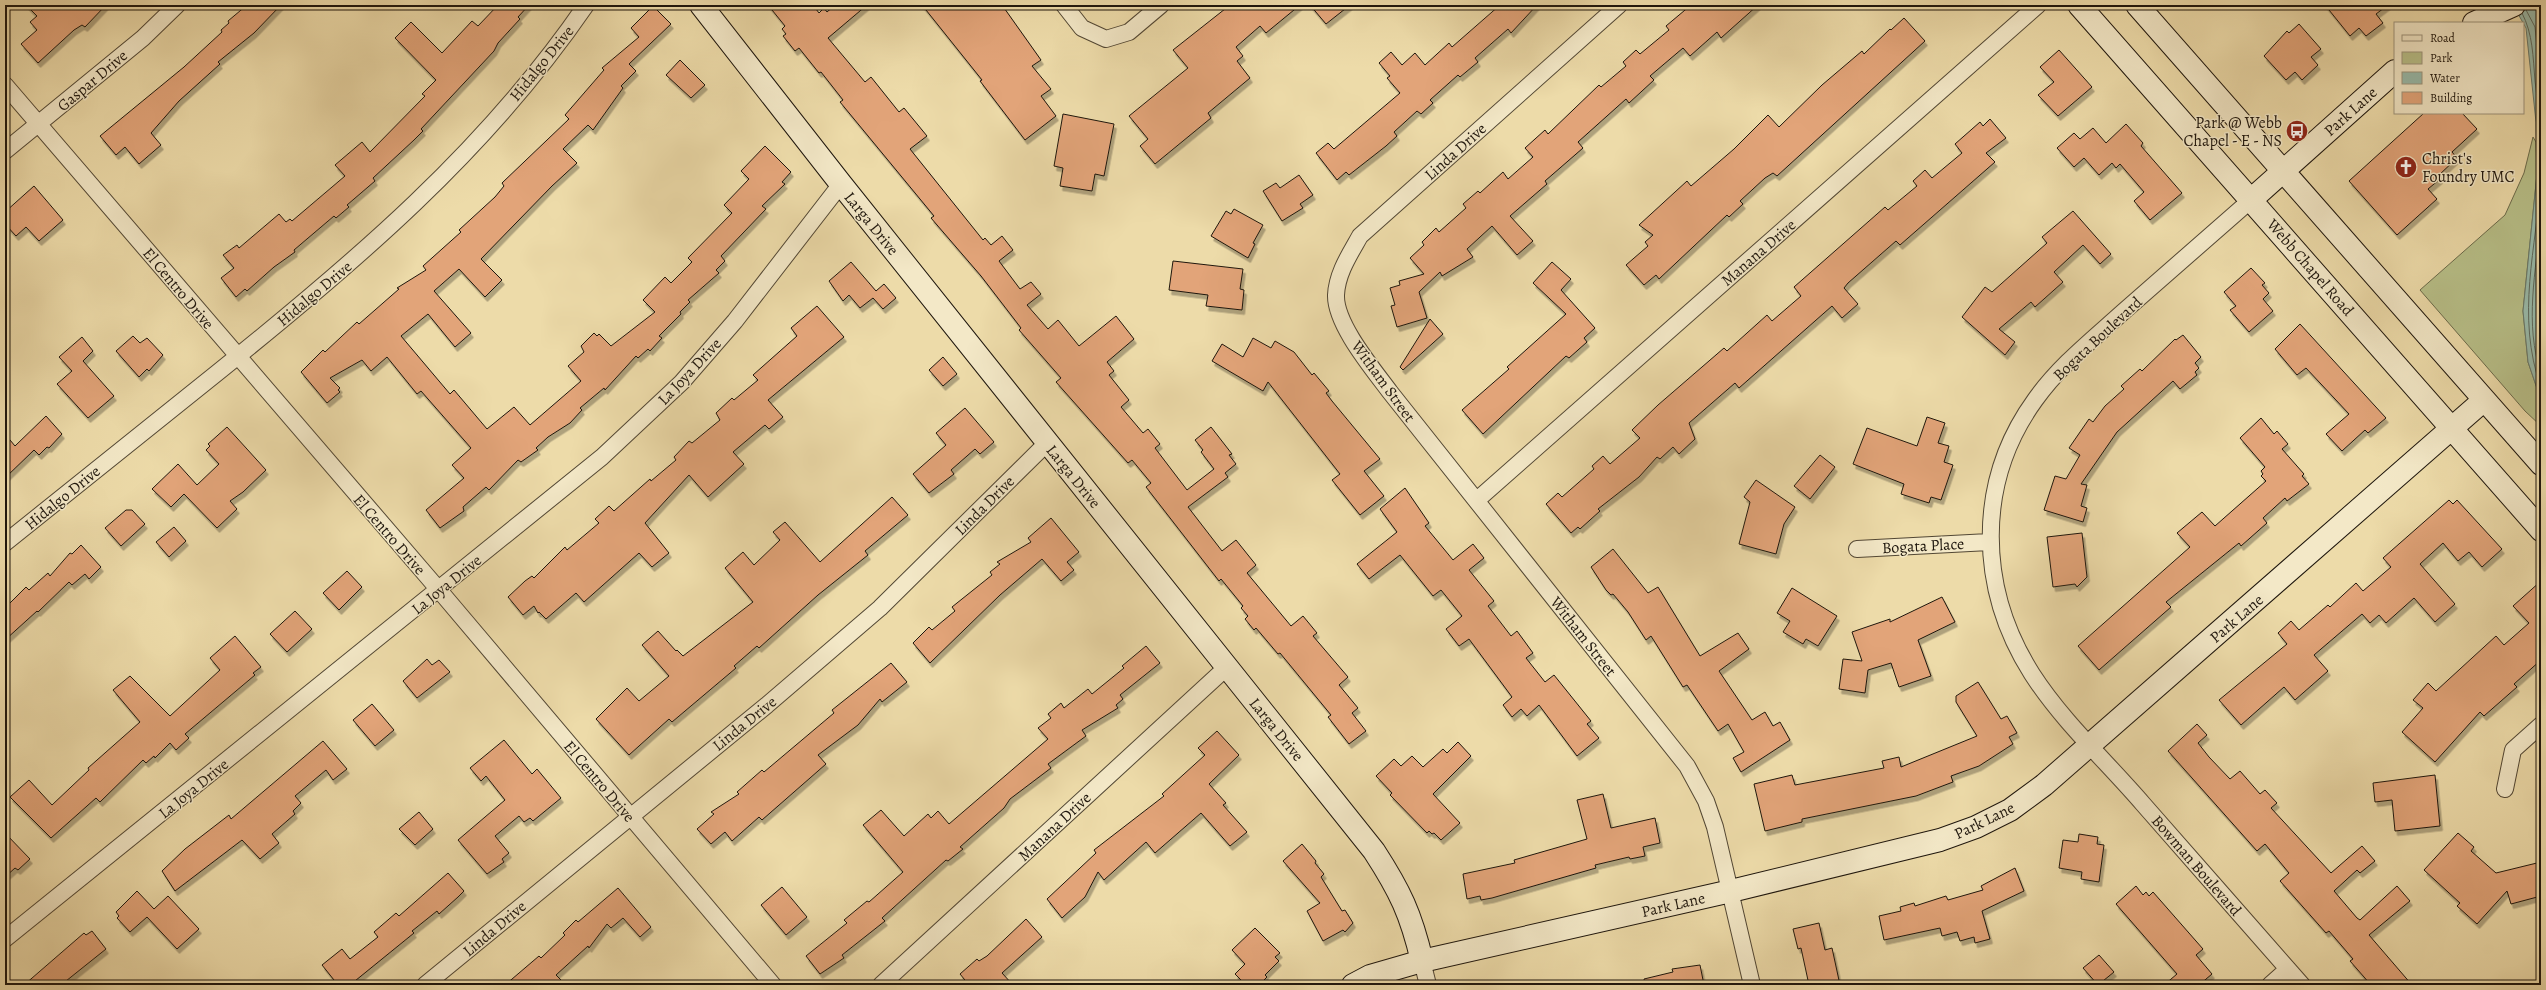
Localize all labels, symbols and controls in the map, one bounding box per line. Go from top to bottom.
street label: Hidalgo Drive [504,21,579,106]
legend [2394,22,2524,114]
text: Road [2430,30,2456,46]
street label: Gaspar Drive [53,45,132,117]
text: Park [2430,50,2453,66]
text: Water [2429,70,2460,86]
street label: Park Lane [2319,82,2382,142]
text: Building [2430,90,2472,106]
place label: Park @ Webb Chapel - E - NS [2183,112,2282,152]
street label: Linda Drive [1420,118,1491,186]
bus stop icon: Park @ Webb Chapel - E - NS [2284,118,2310,144]
place label: Christ's Foundry UMC [2422,148,2514,188]
church icon: Christ's Foundry UMC [2393,154,2419,180]
street label: Larga Drive [839,187,904,260]
street label: Manana Drive [1717,214,1801,291]
street label: Webb Chapel Road [2261,214,2359,321]
street label: El Centro Drive [138,243,219,334]
street label: Hidalgo Drive [273,256,357,332]
street label: Bogata Boulevard [2048,291,2147,386]
street label: La Joya Drive [653,333,727,410]
street label: Witham Street [1346,336,1420,427]
street label: Larga Drive [1041,440,1106,513]
street label: Hidalgo Drive [20,460,105,535]
street label: Linda Drive [950,471,1020,541]
street label: El Centro Drive [348,490,431,580]
street label: Bogata Place [1881,533,1965,559]
street label: La Joya Drive [407,550,486,620]
street label: Park Lane [2205,589,2268,648]
street label: Witham Street [1544,591,1621,681]
street label: Linda Drive [708,691,781,756]
street label: Larga Drive [1244,693,1309,766]
street label: El Centro Drive [559,736,640,827]
street label: La Joya Drive [154,754,233,824]
street label: Manana Drive [1013,787,1096,866]
street label: Park Lane [1951,797,2018,845]
street label: Bowman Boulevard [2146,810,2246,921]
street label: Park Lane [1639,887,1707,923]
street label: Linda Drive [458,896,531,962]

